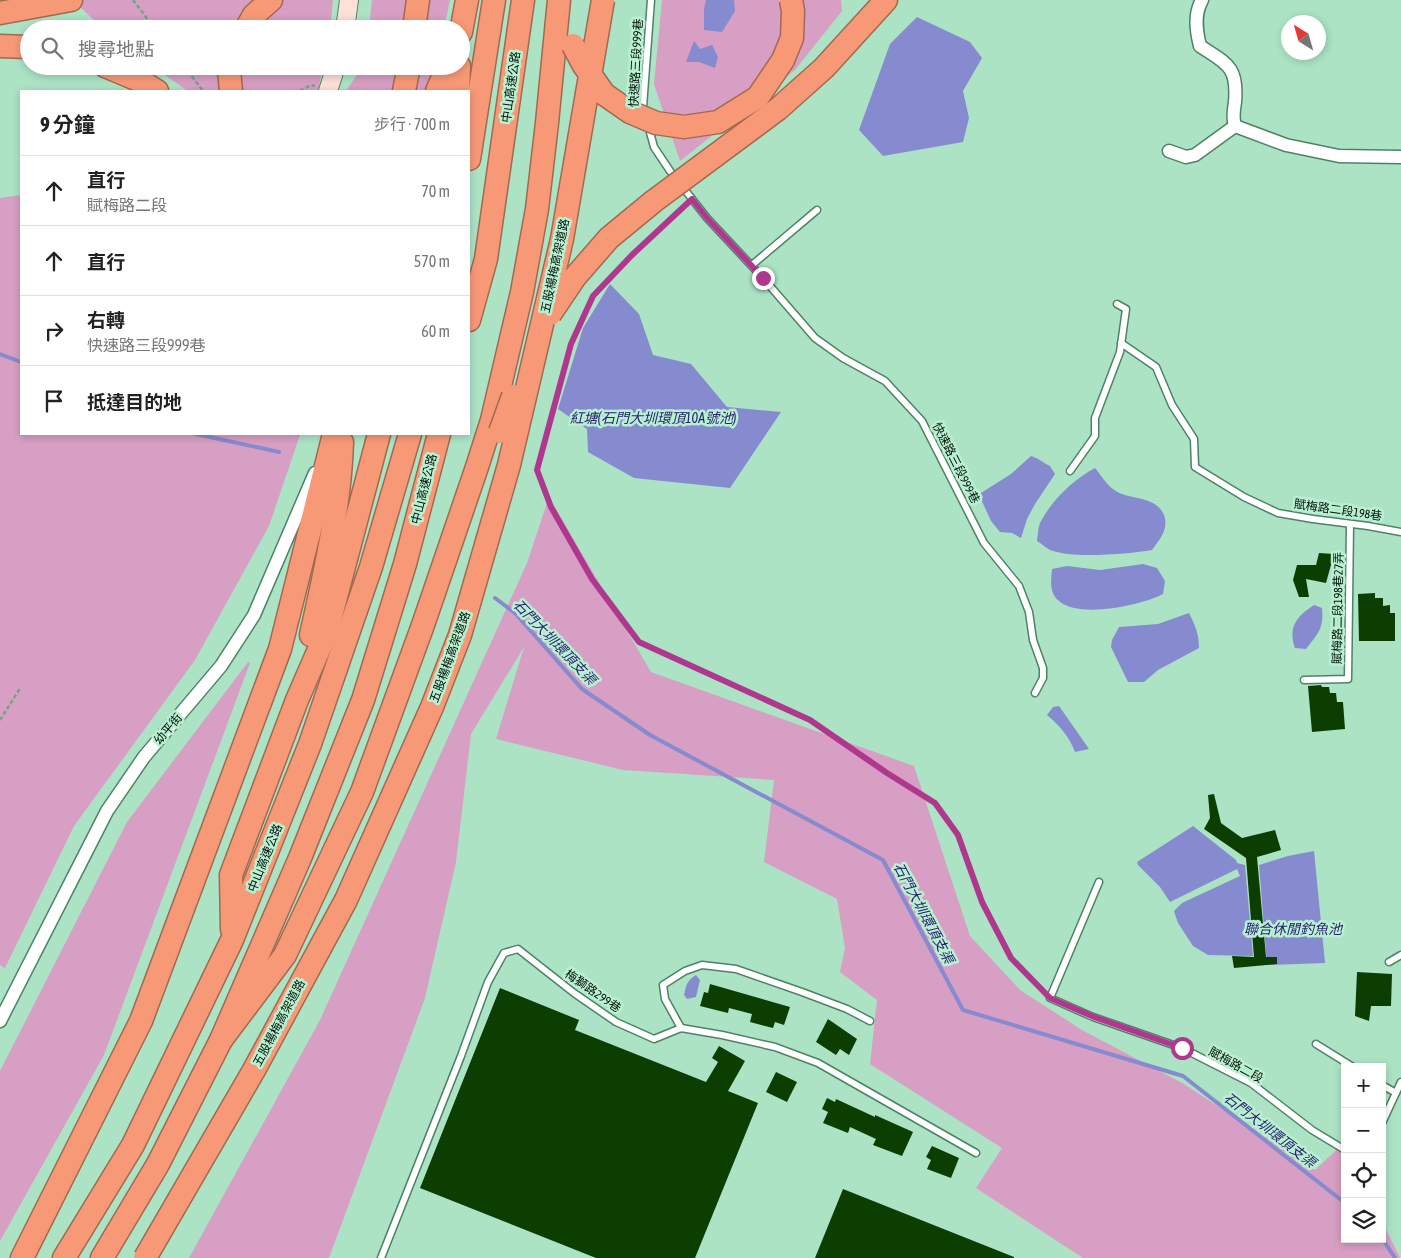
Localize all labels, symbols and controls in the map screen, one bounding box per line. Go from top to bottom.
north arrow [1281,15,1326,60]
street label: 快速路三段999巷 [627,18,645,108]
search box [20,20,470,75]
icon: search [38,34,66,62]
text: 搜尋地點 [78,38,154,60]
street label: 中山高速公路 [499,50,523,124]
text: 9 分鐘 [40,112,95,136]
text: 步行 · 700 m [374,115,450,133]
text: 直行 [87,169,125,191]
icon: ahead [40,177,68,205]
text: 70 m [421,182,450,200]
text: 賦梅路二段 [87,196,167,214]
street label: 五股楊梅高架道路 [538,218,572,314]
icon: ahead [40,247,68,275]
text: 直行 [87,251,125,273]
text: 570 m [414,252,450,270]
route end [752,267,775,290]
text: 右轉 [87,309,125,331]
icon: right [40,317,68,345]
text: 60 m [421,322,450,340]
text: 快速路三段999巷 [87,336,206,354]
icon: arrive [40,387,68,415]
text: 抵達目的地 [87,391,182,413]
water label: 紅塘(石門大圳環頂10A號池) [570,410,736,426]
street label: 快速路三段999巷 [930,420,982,506]
street label: 中山高速公路 [408,452,440,526]
street label: 賦梅路二段198巷 [1293,497,1383,523]
street label: 賦梅路二段198巷27弄 [1330,552,1346,664]
water label: 石門大圳環頂支渠 [510,596,601,689]
street label: 五股楊梅高架道路 [427,609,473,705]
street label: 幼平街 [151,711,185,747]
street label: 中山高速公路 [245,822,285,894]
water label: 石門大圳環頂支渠 [891,860,958,968]
water label: 聯合休閒釣魚池 [1244,921,1344,937]
street label: 梅獅路299巷 [562,967,624,1015]
street label: 五股楊梅高架道路 [250,977,308,1069]
route start [1171,1037,1194,1060]
street label: 賦梅路二段 [1206,1044,1266,1086]
map controls [1341,1063,1386,1243]
button: + [1341,1063,1386,1108]
water label: 石門大圳環頂支渠 [1221,1089,1321,1172]
button: − [1341,1108,1386,1153]
button: locate [1341,1153,1386,1198]
button: layers [1341,1198,1386,1243]

